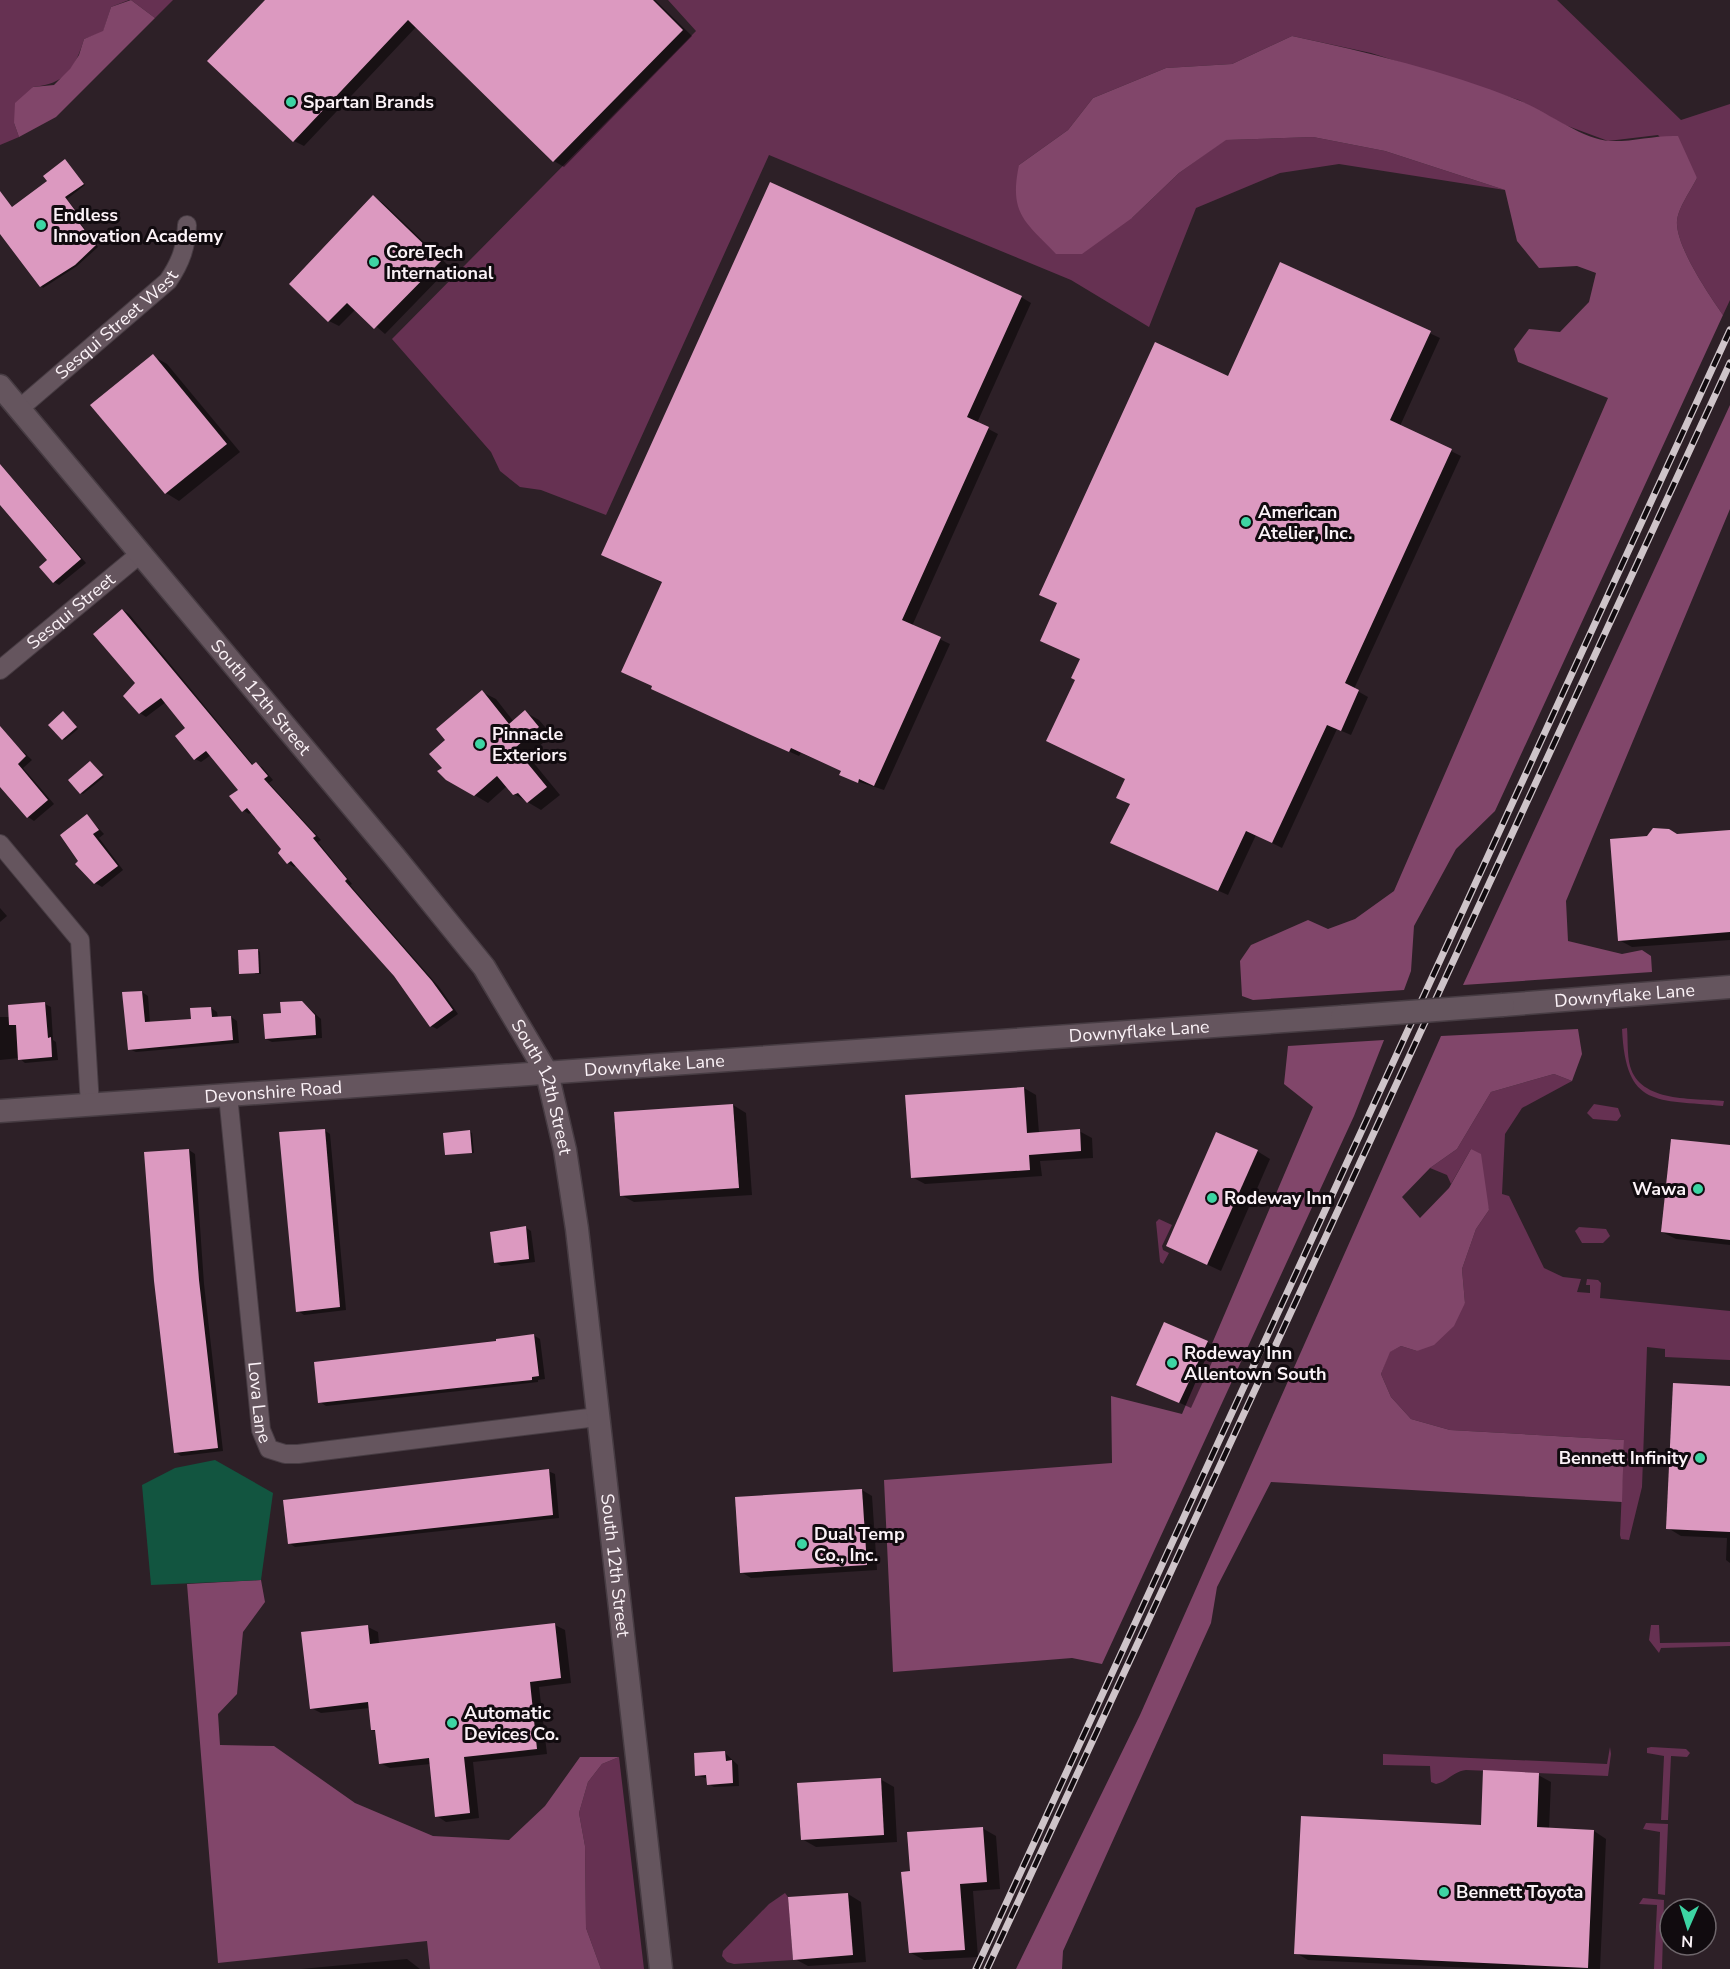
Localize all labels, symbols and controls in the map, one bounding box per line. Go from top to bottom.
place label: Spartan Brands [303,90,434,114]
marker: Spartan Brands [284,95,298,109]
place label: Endless Innovation Academy [53,203,224,248]
marker: Endless Innovation Academy [34,218,48,232]
place label: CoreTech International [386,240,494,285]
marker: CoreTech International [367,255,381,269]
street label: Sesqui Street West [50,265,184,385]
place label: American Atelier, Inc. [1258,500,1352,545]
marker: American Atelier, Inc. [1239,515,1253,529]
street label: Sesqui Street [22,567,121,655]
street label: South 12th Street [205,634,317,761]
place label: Pinnacle Exteriors [492,722,567,767]
marker: Pinnacle Exteriors [473,737,487,751]
street label: Downyflake Lane [1553,978,1696,1013]
street label: Downyflake Lane [1068,1014,1210,1048]
street label: South 12th Street [506,1015,578,1157]
street label: Downyflake Lane [583,1048,726,1082]
street label: Devonshire Road [204,1075,343,1109]
place label: Wawa [1632,1177,1686,1201]
marker: Wawa [1691,1182,1705,1196]
place label: Rodeway Inn [1224,1186,1332,1210]
marker: Rodeway Inn [1205,1191,1219,1205]
place label: Rodeway Inn Allentown South [1184,1341,1326,1386]
marker: Rodeway Inn Allentown South [1165,1356,1179,1370]
street label: Lova Lane [242,1361,277,1447]
place label: Bennett Infinity [1559,1446,1689,1470]
marker: Bennett Infinity [1693,1451,1707,1465]
street label: South 12th Street [595,1492,635,1639]
place label: Dual Temp Co., Inc. [814,1522,905,1567]
marker: Dual Temp Co., Inc. [795,1537,809,1551]
place label: Automatic Devices Co. [464,1701,559,1746]
marker: Automatic Devices Co. [445,1716,459,1730]
place label: Bennett Toyota [1456,1880,1583,1904]
marker: Bennett Toyota [1437,1885,1451,1899]
north arrow [1658,1897,1718,1957]
text: N [1681,1930,1694,1952]

